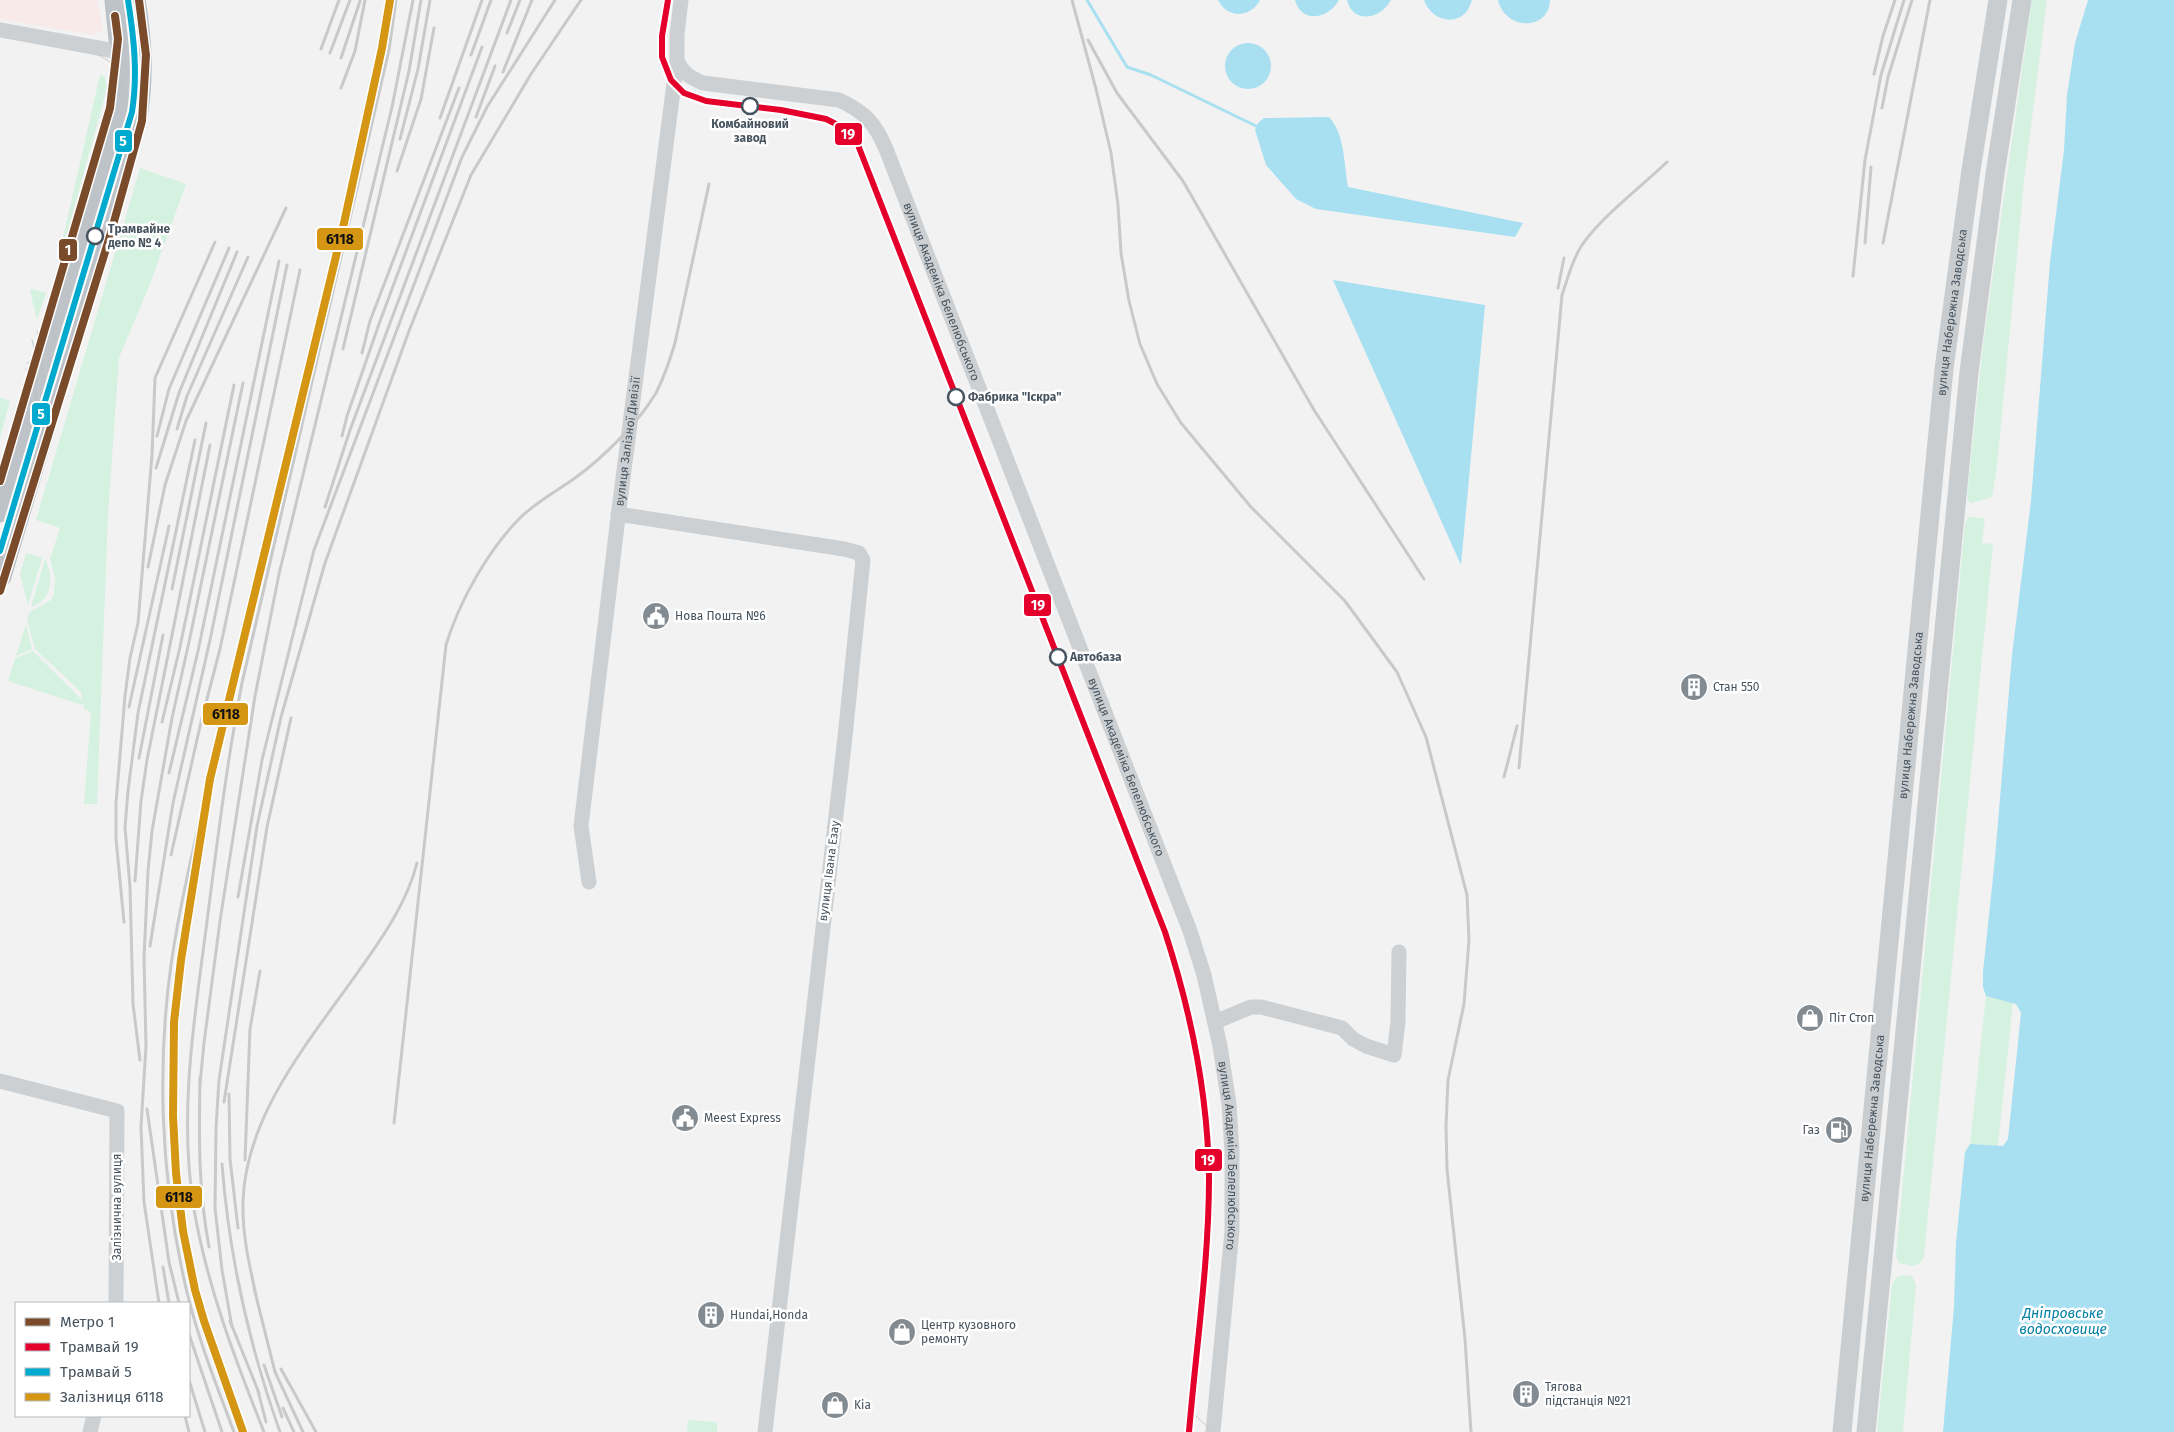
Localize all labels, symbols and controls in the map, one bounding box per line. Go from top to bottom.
marker: Комбайновий завод [741,97,759,115]
place label: Комбайновий завод [711,117,789,145]
line badge: 19 [834,122,863,146]
text: 19 [841,126,855,143]
line badge: 5 [114,129,133,153]
text: 5 [119,133,127,150]
street label: вулиця Академіка Белелюбського [900,200,982,383]
place label: Трамвайне депо № 4 [108,222,170,250]
marker: Трамвайне депо № 4 [86,227,104,245]
line badge: 6118 [316,227,364,251]
street label: вулиця Набережна Заводська [1934,228,1970,397]
text: 6118 [326,231,354,248]
line badge: 1 [58,238,78,262]
text: 1 [65,242,71,259]
street label: вулиця Залізної Дивізії [612,375,643,507]
marker: Фабрика "Іскра" [947,388,965,406]
place label: Фабрика "Іскра" [968,390,1062,404]
line badge: 5 [31,402,51,426]
text: 5 [37,406,45,423]
line badge: 19 [1023,593,1052,617]
text: 19 [1031,597,1045,614]
public building icon: Нова Пошта №6 [641,601,671,631]
place label: Нова Пошта №6 [675,609,766,623]
street label: вулиця Набережна Заводська [1896,631,1926,800]
marker: Автобаза [1049,648,1067,666]
place label: Автобаза [1069,650,1122,664]
building icon: Стан 550 [1679,672,1709,702]
street label: вулиця Академіка Белелюбського [1085,676,1167,858]
place label: Стан 550 [1713,680,1760,694]
line badge: 6118 [202,702,249,726]
text: 6118 [212,706,240,723]
street label: вулиця Івана Езау [816,820,842,922]
shop icon: Піт Стоп [1795,1003,1825,1033]
place label: Піт Стоп [1829,1011,1874,1025]
street label: вулиця Набережна Заводська [1857,1034,1887,1203]
street label: вулиця Академіка Белелюбського [1215,1060,1239,1251]
public building icon: Meest Express [670,1103,700,1133]
place label: Meest Express [704,1111,781,1125]
fuel station icon: Газ [1824,1115,1854,1145]
place label: Газ [1803,1123,1820,1137]
line badge: 19 [1194,1148,1223,1172]
text: 19 [1201,1152,1215,1169]
street label: Залізнична вулиця [110,1154,124,1260]
line badge: 6118 [155,1185,203,1209]
text: 6118 [165,1189,193,1206]
building icon: Hundai,Honda [696,1300,726,1330]
legend [15,1302,190,1417]
water label: Дніпровське водосховище [2019,1305,2107,1338]
place label: Hundai,Honda [730,1308,808,1322]
text: Метро 1 [60,1313,114,1331]
shop icon: Центр кузовного ремонту [887,1317,917,1347]
place label: Центр кузовного ремонту [921,1318,1016,1346]
text: Трамвай 19 [60,1338,139,1356]
text: Трамвай 5 [60,1363,132,1381]
building icon: Тягова пiдстанцiя №21 [1511,1379,1541,1409]
place label: Тягова пiдстанцiя №21 [1545,1380,1631,1408]
text: Залізниця 6118 [60,1388,164,1406]
shop icon: Kia [820,1390,850,1420]
place label: Kia [854,1398,871,1412]

